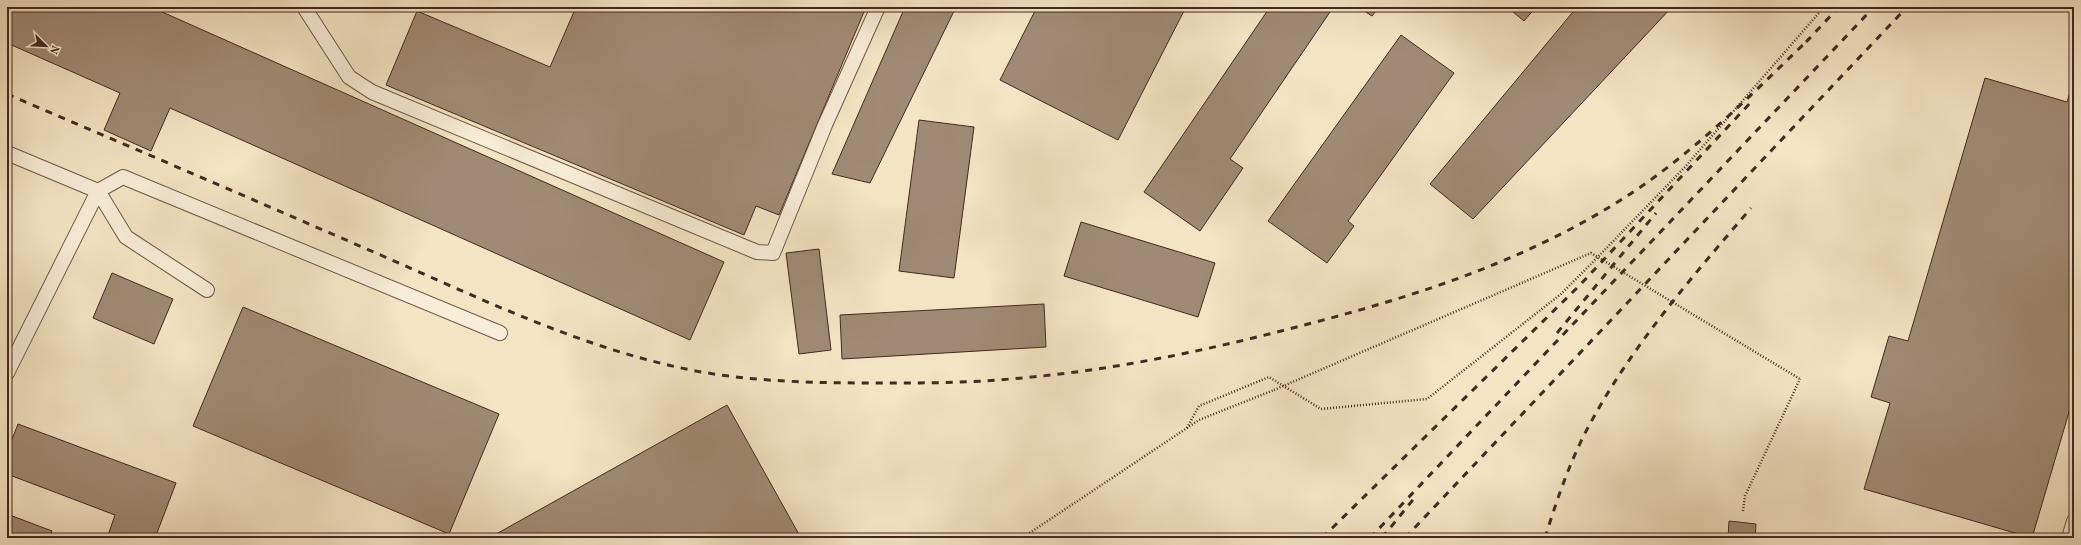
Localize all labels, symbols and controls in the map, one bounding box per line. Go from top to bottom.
north arrow [26,26,66,66]
text: N [45,43,62,56]

